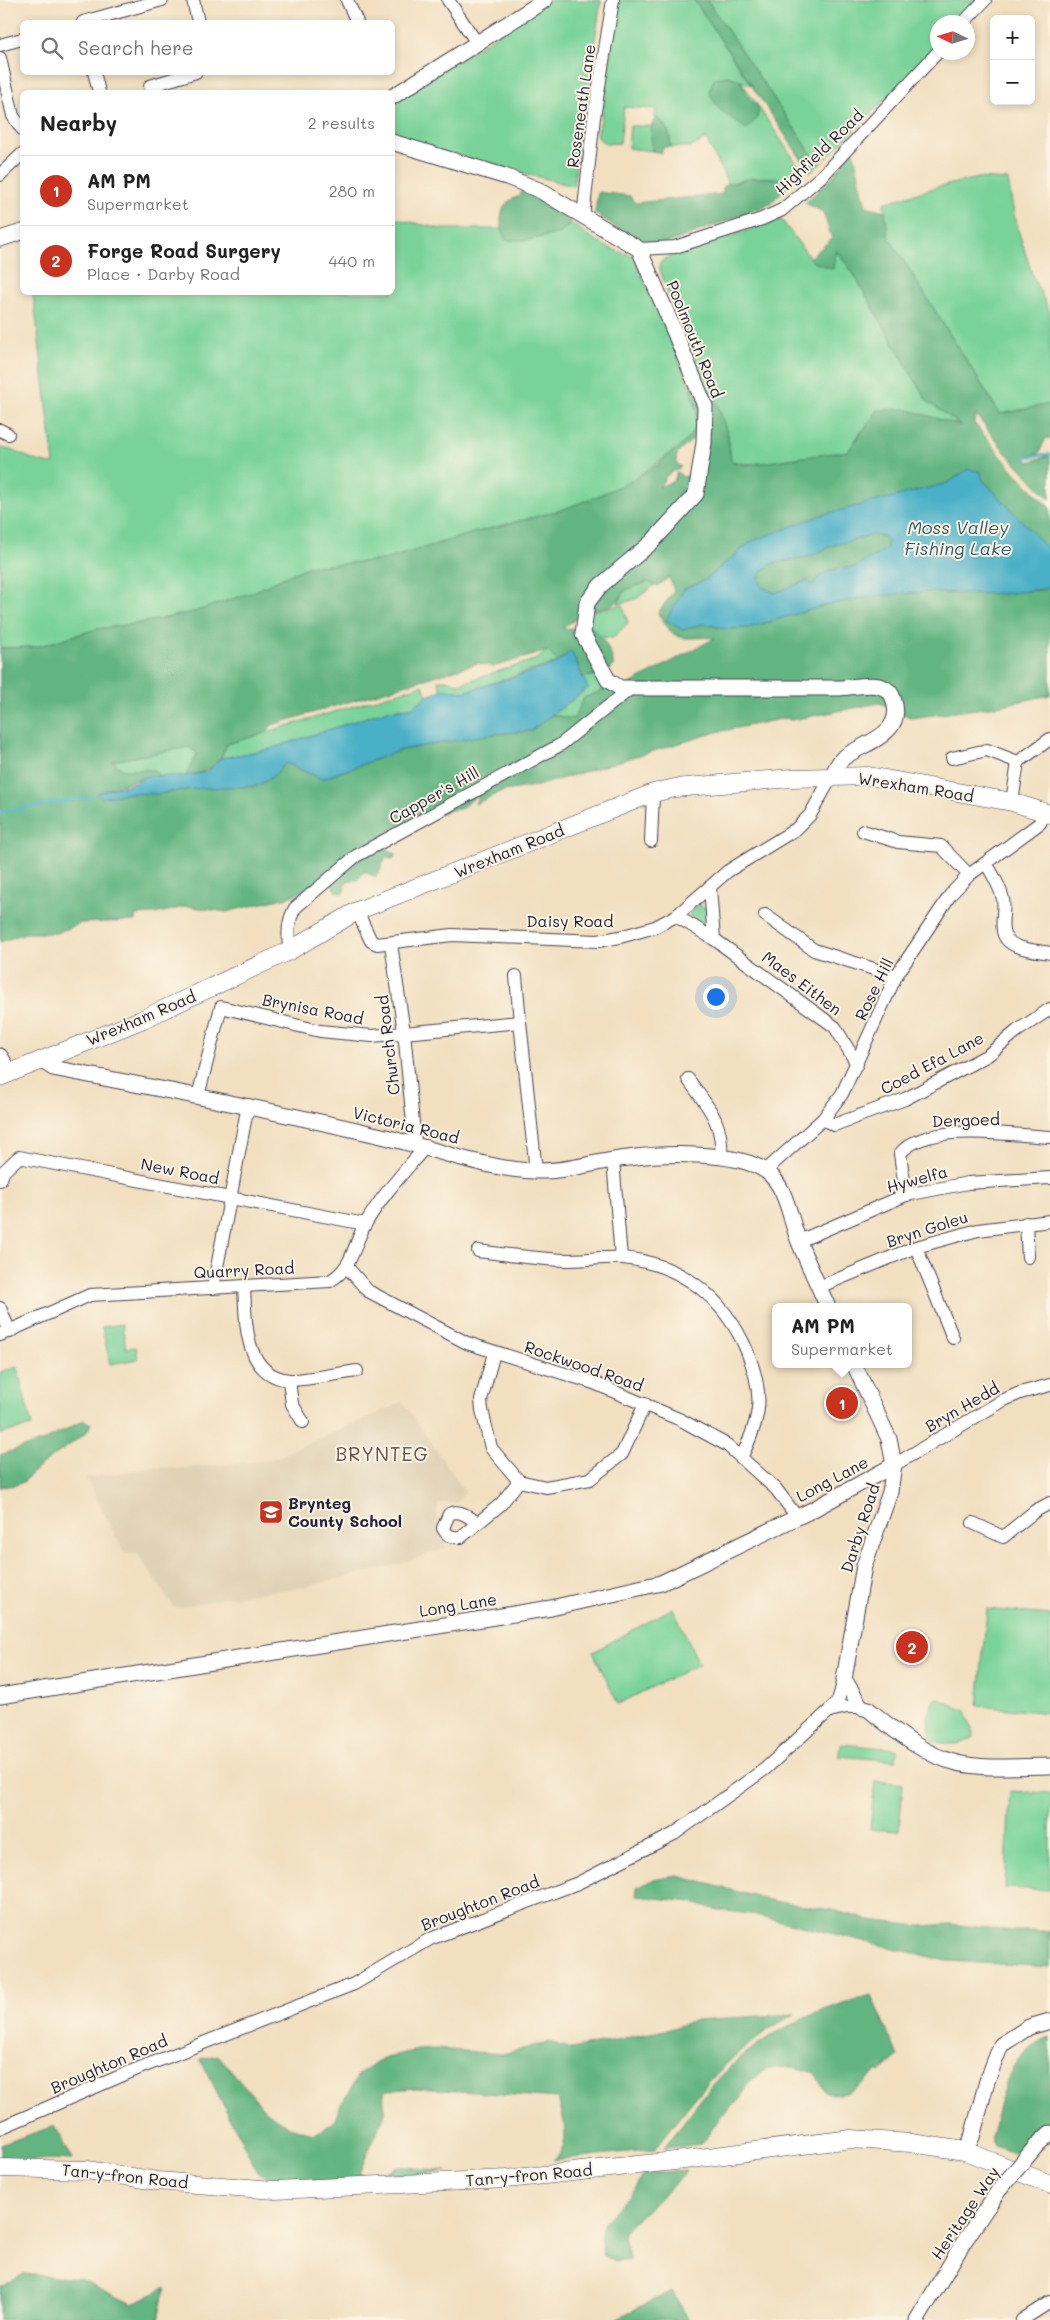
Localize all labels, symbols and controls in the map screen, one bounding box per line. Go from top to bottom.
north arrow [930,15,975,60]
map controls [990,15,1035,105]
button: + [990,15,1035,60]
search box [20,20,395,75]
icon: search [38,34,66,62]
text: Search here [78,35,194,60]
street label: Roseneath Lane [561,43,600,169]
button: − [990,60,1035,105]
street label: Highfield Road [770,104,867,199]
text: Nearby [40,109,117,136]
text: 2 results [308,112,375,133]
text: AM PM [87,168,151,193]
text: 1 [52,180,60,201]
text: 280 m [329,180,375,201]
text: Supermarket [87,193,189,214]
text: Forge Road Surgery [87,238,281,263]
text: 2 [52,250,60,271]
text: 440 m [328,250,375,271]
text: Place · Darby Road [87,263,240,284]
street label: Poolmouth Road [662,277,729,401]
water label: Moss Valley Fishing Lake [904,515,1012,560]
street label: Capper's Hill [385,761,483,828]
street label: Wrexham Road [857,767,975,806]
street label: Wrexham Road [451,819,567,882]
street label: Daisy Road [527,910,613,931]
street label: Maes Eithen [758,946,846,1019]
street label: Rose Hill [849,954,898,1023]
your location [703,984,729,1010]
street label: Wrexham Road [83,985,199,1050]
street label: Brynisa Road [261,988,366,1029]
street label: Church Road [371,994,404,1096]
street label: Coed Efa Lane [877,1027,987,1099]
street label: Victoria Road [351,1101,462,1148]
street label: Dergoed [932,1108,1000,1131]
street label: New Road [139,1153,221,1188]
street label: Hywelfa [884,1160,950,1197]
street label: Bryn Goleu [884,1206,970,1252]
street label: Quarry Road [193,1256,295,1283]
popup [772,1303,912,1368]
text: AM PM [791,1313,855,1338]
street label: Rockwood Road [522,1335,646,1396]
text: Supermarket [791,1338,893,1359]
street label: Bryn Hedd [921,1377,1002,1436]
pin: 1 [826,1384,858,1422]
district label: BRYNTEG [336,1441,429,1466]
street label: Long Lane [792,1451,871,1506]
street label: Darby Road [835,1481,884,1575]
place label: Brynteg County School [288,1492,402,1531]
school or university icon: Brynteg County School [258,1499,284,1525]
street label: Long Lane [418,1588,498,1621]
pin: 2 [896,1628,928,1666]
street label: Broughton Road [418,1870,542,1935]
street label: Broughton Road [47,2029,170,2098]
street label: Tan-y-fron Road [61,2158,189,2193]
street label: Tan-y-fron Road [465,2158,593,2191]
street label: Heritage Way [926,2162,1003,2263]

